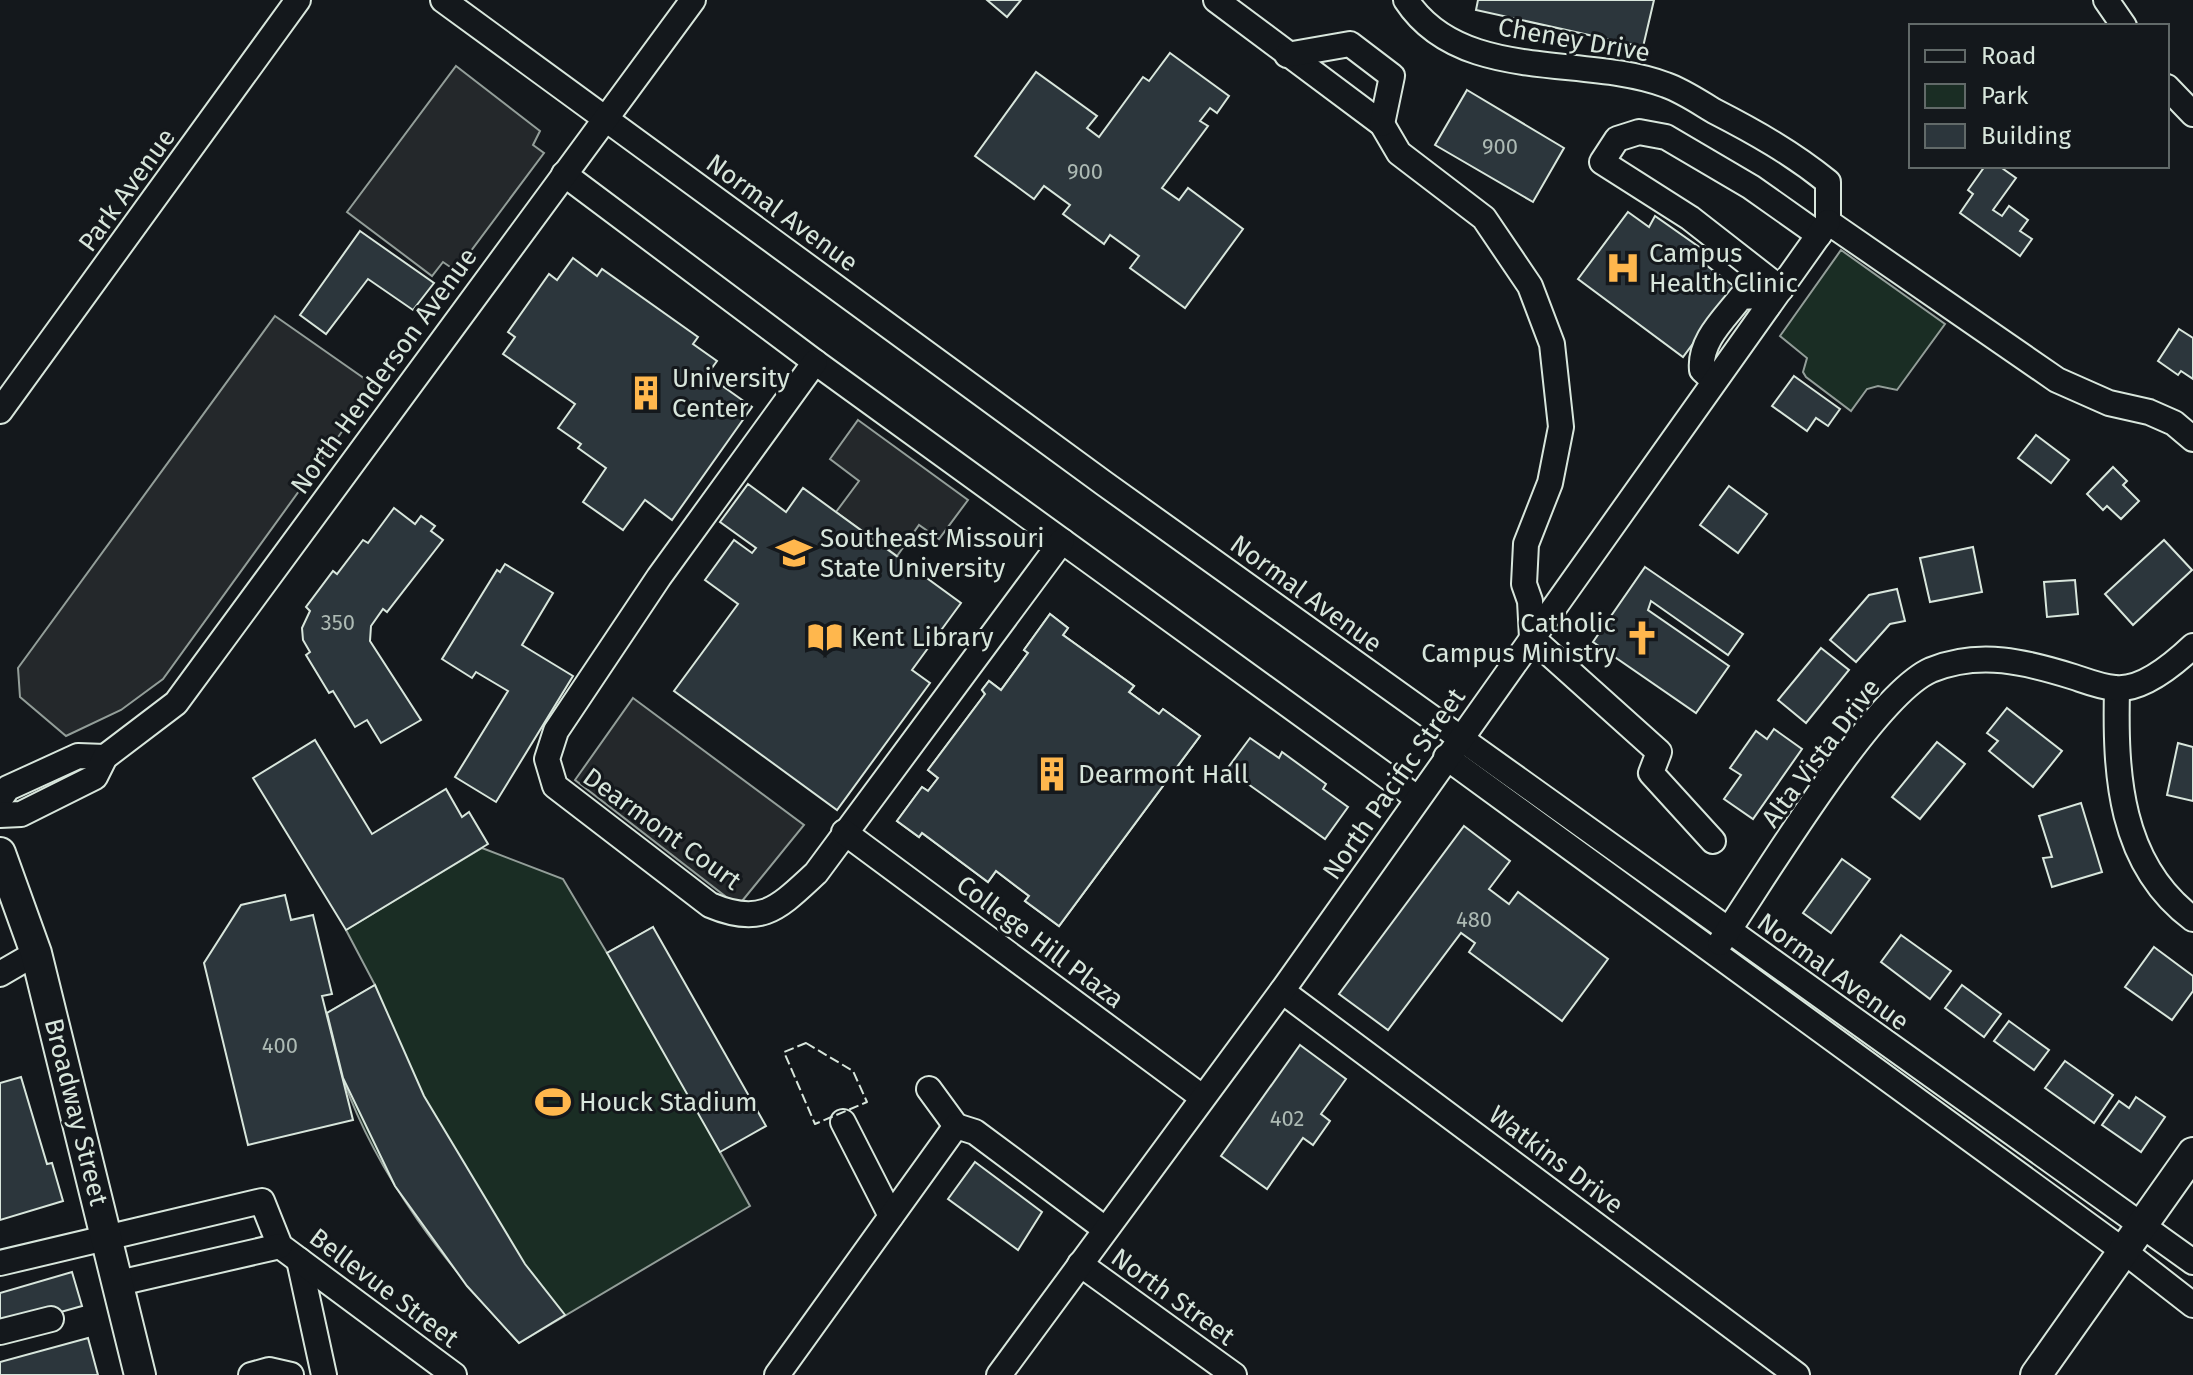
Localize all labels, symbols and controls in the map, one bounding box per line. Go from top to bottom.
street label: Cheney Drive [1496,11,1652,69]
legend [1909,24,2169,168]
text: Road [1981,42,2036,70]
text: Park [1981,82,2029,110]
street label: Park Avenue [72,122,182,258]
text: Building [1981,122,2071,150]
house number: 900 [1482,133,1518,160]
street label: Normal Avenue [700,148,864,278]
house number: 900 [1067,158,1103,185]
place label: Campus Health Clinic [1649,238,1798,299]
street label: North Henderson Avenue [284,242,484,500]
hospital icon: Campus Health Clinic [1604,249,1642,287]
place label: University Center [672,363,790,424]
building icon: University Center [627,374,665,412]
place label: Southeast Missouri State University [820,523,1045,584]
street label: Normal Avenue [1224,529,1388,659]
school or university icon: Southeast Missouri State University [775,534,813,572]
place label: Catholic Campus Ministry [1421,608,1616,669]
house number: 350 [321,609,355,636]
library icon: Kent Library [806,618,844,656]
church icon: Catholic Campus Ministry [1623,619,1661,657]
place label: Kent Library [851,622,994,653]
street label: Alta Vista Drive [1755,673,1887,833]
street label: North Pacific Street [1316,682,1472,886]
building icon: Dearmont Hall [1033,755,1071,793]
place label: Dearmont Hall [1078,759,1249,790]
street label: Dearmont Court [577,761,747,897]
street label: College Hill Plaza [950,869,1130,1015]
house number: 480 [1456,906,1492,933]
street label: Normal Avenue [1751,907,1915,1037]
street label: Broadway Street [38,1015,114,1209]
house number: 400 [262,1032,298,1059]
sports icon: Houck Stadium [534,1083,572,1121]
place label: Houck Stadium [579,1087,757,1118]
street label: Watkins Drive [1483,1099,1629,1221]
house number: 402 [1270,1105,1304,1132]
street label: Bellevue Street [303,1222,465,1355]
street label: North Street [1105,1242,1241,1353]

